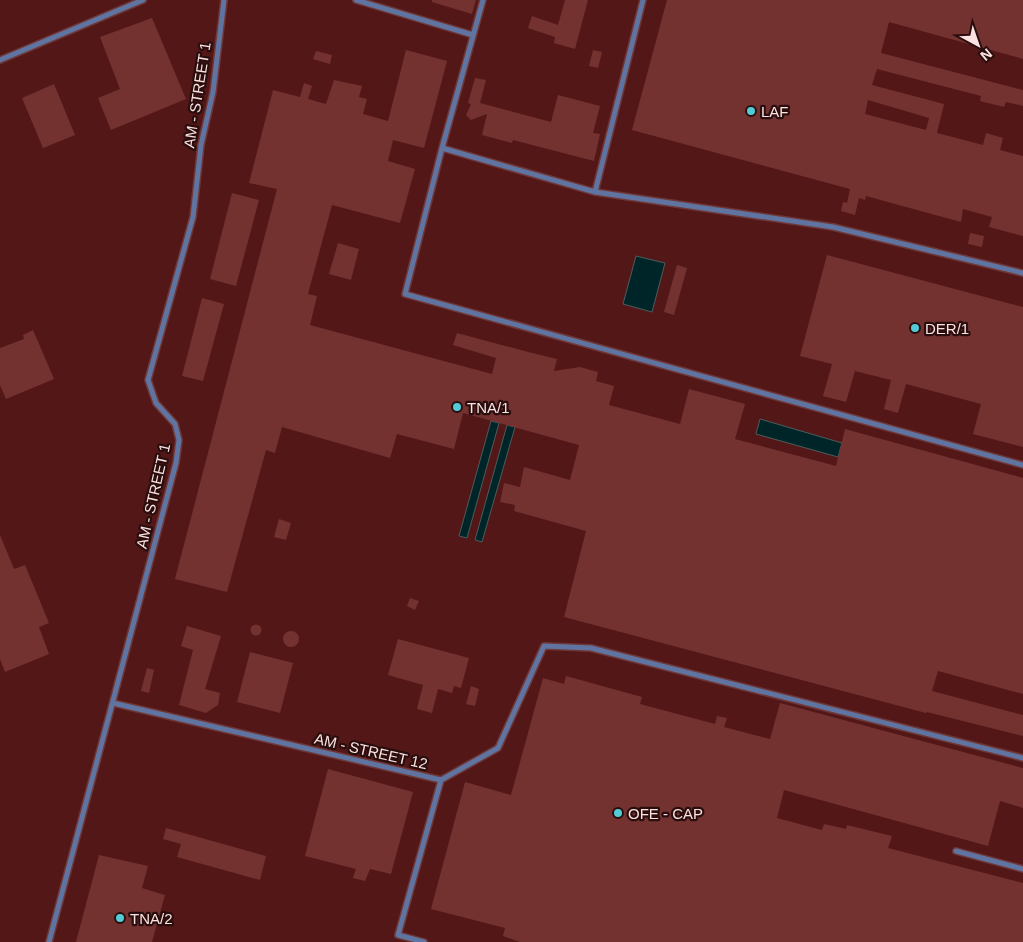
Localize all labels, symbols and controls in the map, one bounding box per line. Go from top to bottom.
north arrow [953,20,1003,70]
street label: AM - STREET 1 [180,41,214,149]
text: N [977,46,995,64]
place label: LAF [761,103,789,120]
marker: LAF [745,105,757,117]
place label: DER/1 [925,320,969,337]
marker: DER/1 [909,322,921,334]
place label: TNA/1 [467,399,510,416]
marker: TNA/1 [451,401,463,413]
street label: AM - STREET 1 [133,442,173,550]
street label: AM - STREET 12 [313,730,429,772]
place label: OFE - CAP [628,805,703,822]
marker: OFE - CAP [612,807,624,819]
place label: TNA/2 [130,910,173,927]
marker: TNA/2 [114,912,126,924]

